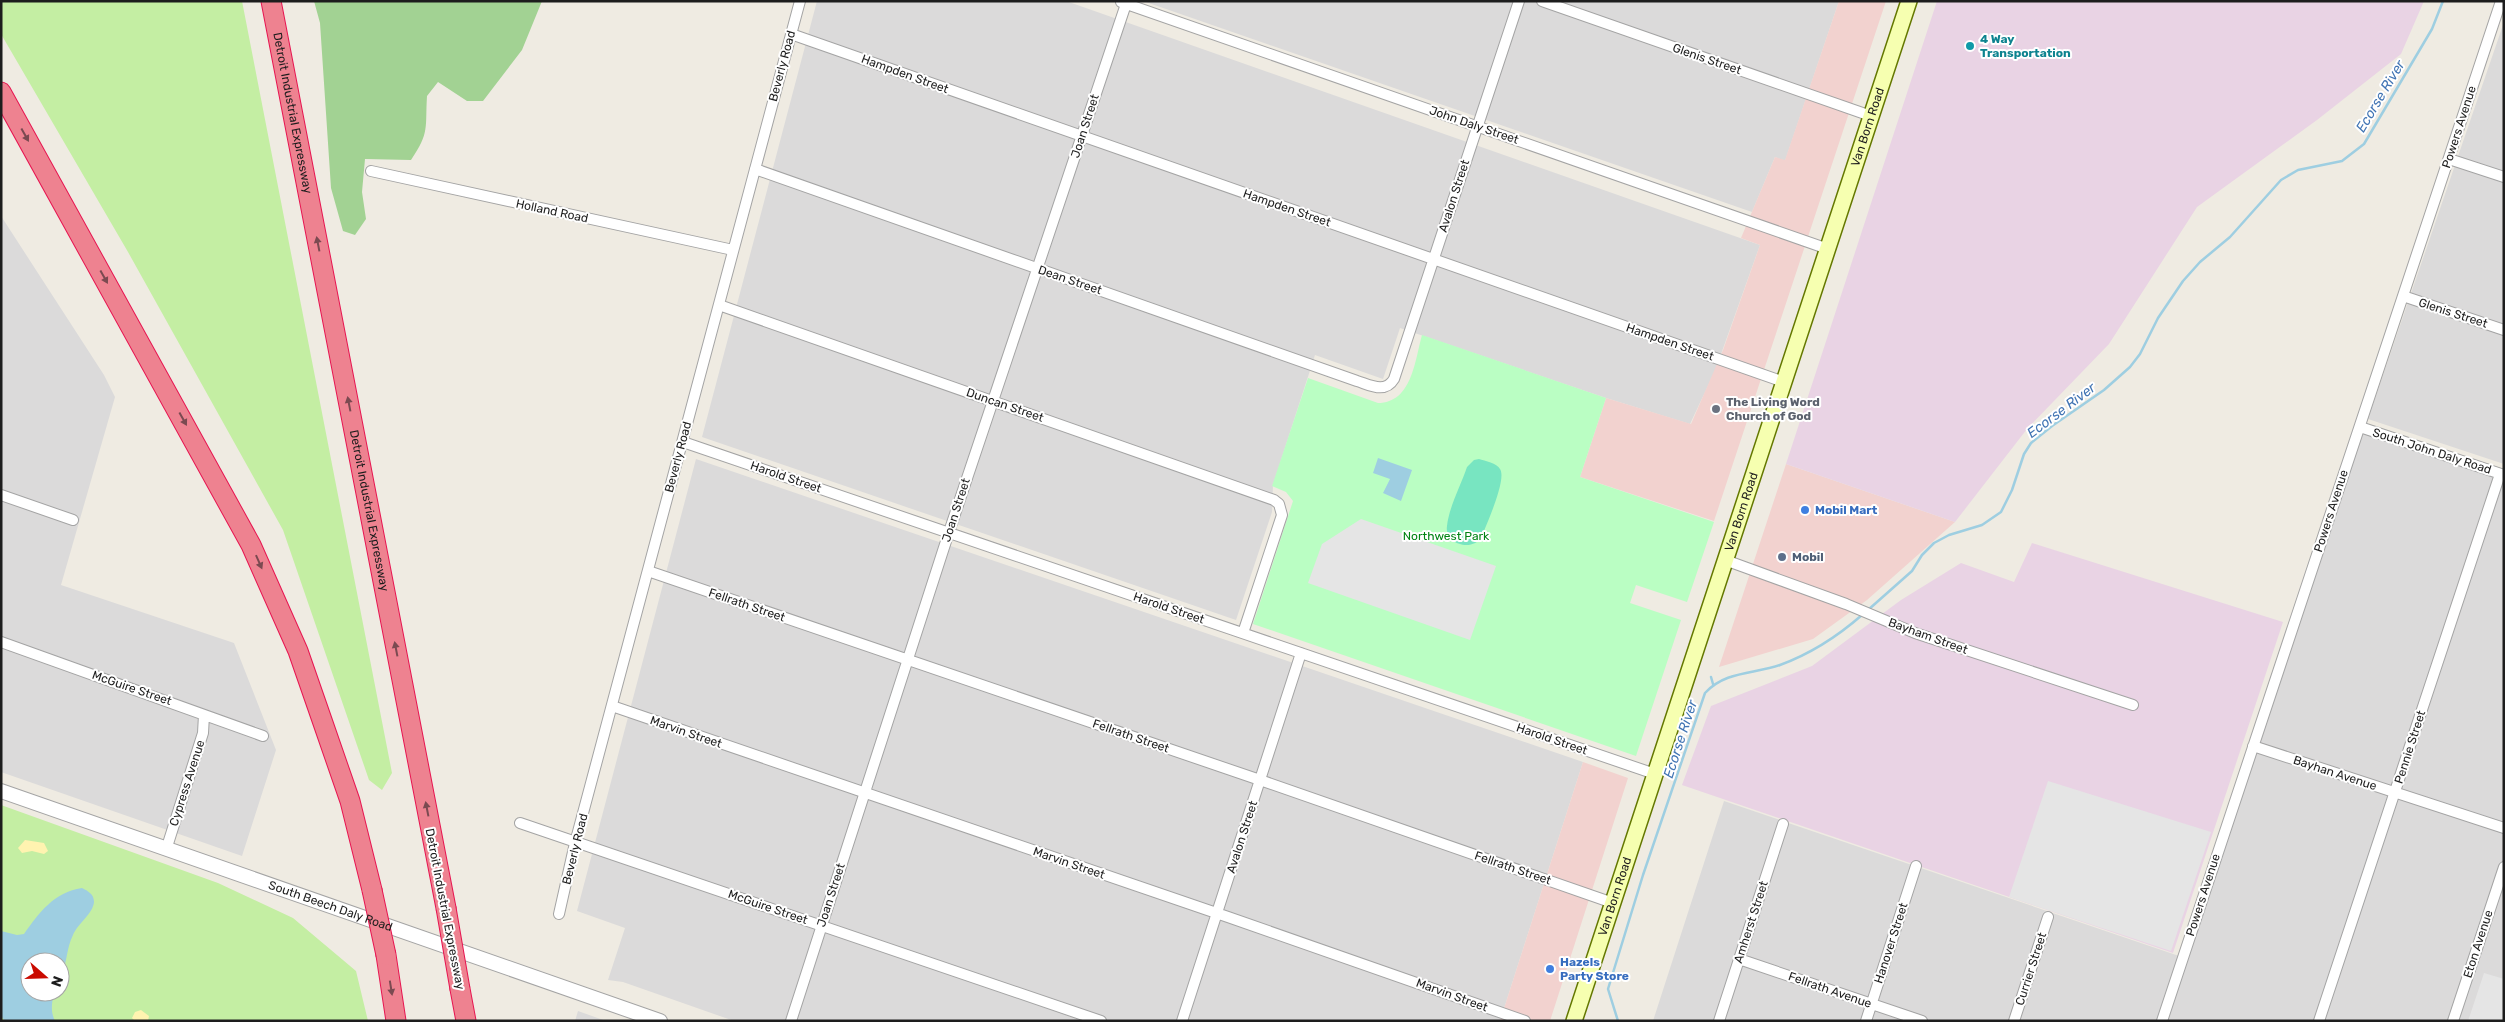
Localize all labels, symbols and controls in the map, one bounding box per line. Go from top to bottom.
street label: Beverly Road [766,29,798,103]
street label: Detroit Industrial Expressway [270,31,315,195]
place label: 4 Way Transportation [1980,32,2071,60]
marker: 4 Way Transportation [1964,40,1976,52]
street label: Glenis Street [1671,41,1743,77]
street label: Hampden Street [859,52,951,96]
water label: Ecorse River [2352,57,2409,135]
street label: Powers Avenue [2439,84,2479,170]
street label: Van Born Road [1848,86,1887,168]
street label: Joan Street [1068,92,1102,160]
street label: John Daly Street [1427,103,1521,147]
one-way arrow [21,127,29,142]
street label: Avalon Street [1436,158,1472,234]
street label: Hampden Street [1241,186,1333,230]
street label: Holland Road [514,196,590,226]
one-way arrow [314,236,322,252]
street label: Dean Street [1036,263,1104,298]
one-way arrow [100,269,108,284]
street label: Glenis Street [2417,295,2490,331]
street label: Hampden Street [1624,320,1716,364]
water label: Ecorse River [2024,379,2099,442]
street label: Duncan Street [964,385,1046,425]
one-way arrow [344,395,352,411]
place label: The Living Word Church of God [1726,395,1820,423]
marker: The Living Word Church of God [1710,403,1722,415]
one-way arrow [179,411,187,426]
street label: Beverly Road [662,420,694,494]
street label: South John Daly Road [2371,425,2493,477]
street label: Detroit Industrial Expressway [347,429,392,593]
street label: Harold Street [749,458,824,496]
street label: Powers Avenue [2311,468,2351,554]
street label: Van Born Road [1722,471,1761,553]
street label: Joan Street [939,476,973,544]
place label: Mobil Mart [1815,503,1878,517]
marker: Mobil Mart [1799,504,1811,516]
park label: Northwest Park [1403,529,1490,543]
place label: Mobil [1792,550,1824,564]
marker: Mobil [1776,551,1788,563]
one-way arrow [255,555,263,569]
street label: Fellrath Street [707,585,787,625]
street label: Harold Street [1132,589,1207,627]
street label: Bayham Street [1886,615,1970,657]
one-way arrow [391,641,399,657]
street label: McGuire Street [90,668,174,708]
water label: Ecorse River [1660,697,1701,780]
street label: Pennie Street [2392,708,2429,785]
street label: Marvin Street [648,713,724,751]
street label: Fellrath Street [1091,716,1171,756]
street label: Harold Street [1515,720,1590,758]
street label: Cypress Avenue [166,738,208,828]
street label: Bayhan Avenue [2291,753,2379,793]
street label: Avalon Street [1224,799,1260,875]
one-way arrow [422,800,430,816]
street label: Beverly Road [559,812,591,886]
street label: Detroit Industrial Expressway [422,827,468,991]
street label: Marvin Street [1031,844,1107,882]
street label: Fellrath Street [1473,848,1553,888]
street label: Powers Avenue [2183,852,2223,938]
street label: Van Born Road [1595,855,1634,938]
street label: Joan Street [814,861,848,929]
street label: South Beech Daly Road [267,878,394,934]
street label: Amherst Street [1731,879,1771,965]
street label: McGuire Street [726,887,810,927]
street label: Hanover Street [1871,901,1911,985]
street label: Eton Avenue [2460,908,2496,980]
street label: Currier Street [2013,930,2049,1007]
north arrow [20,952,70,1002]
place label: Hazels Party Store [1560,955,1629,983]
marker: Hazels Party Store [1544,963,1556,975]
street label: Fellrath Avenue [1787,969,1874,1011]
text: N [47,974,66,989]
street label: Marvin Street [1414,976,1490,1015]
one-way arrow [387,980,395,996]

